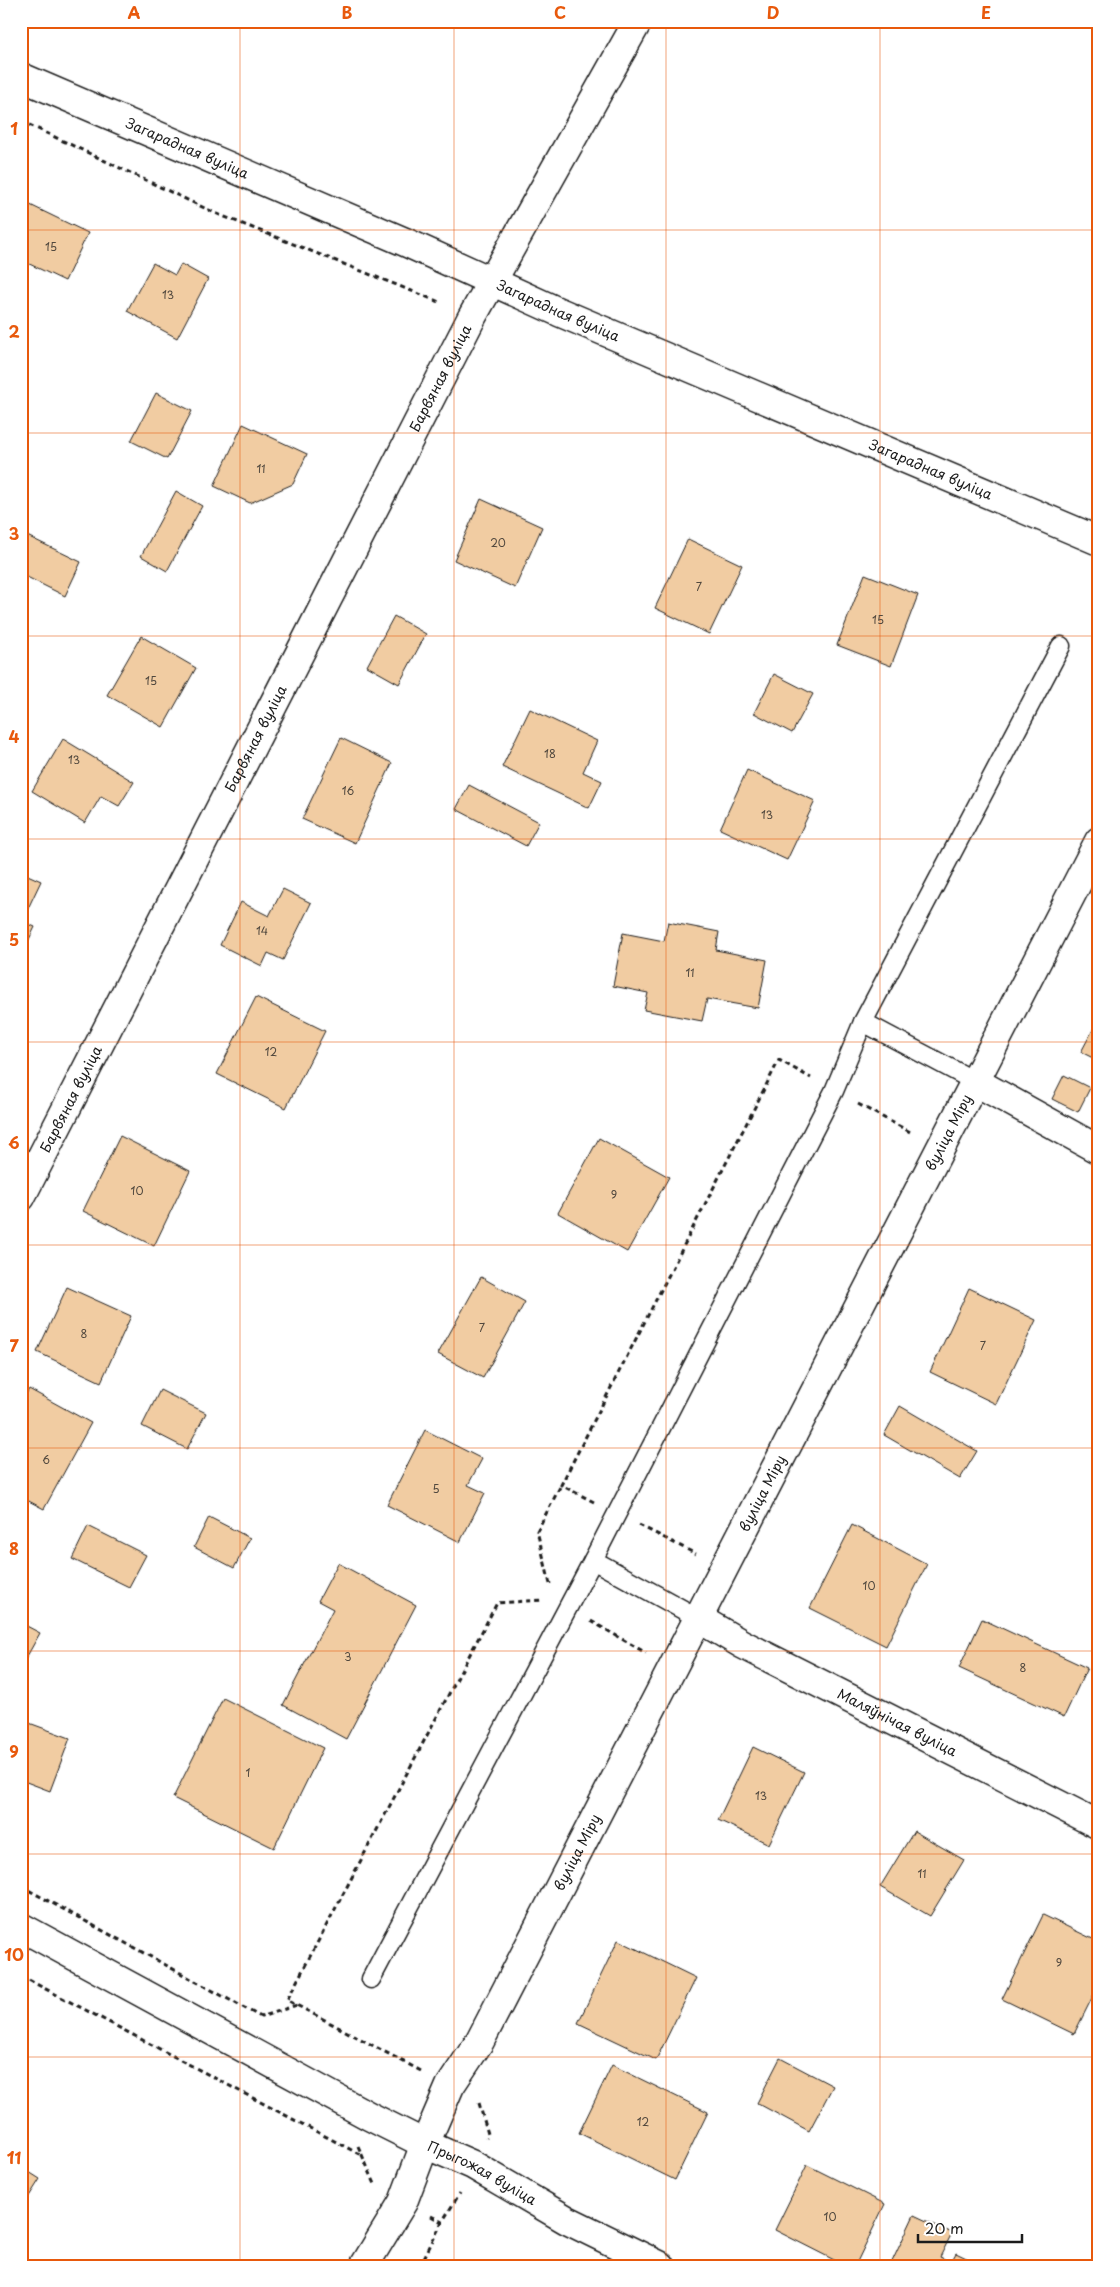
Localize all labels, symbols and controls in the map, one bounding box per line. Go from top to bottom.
text: A [128,0,141,24]
text: B [342,0,353,24]
text: C [554,0,566,24]
text: D [767,0,779,24]
text: E [981,0,991,24]
street label: Загарадная вуліца [123,112,253,184]
text: 1 [10,116,18,140]
house number: 15 [45,238,57,255]
street label: Загарадная вуліца [494,274,623,347]
house number: 13 [162,286,174,303]
text: 2 [8,319,20,343]
street label: Барвяная вуліца [404,321,477,435]
street label: Загарадная вуліца [866,434,996,505]
house number: 11 [256,460,266,477]
text: 3 [9,521,19,545]
house number: 20 [490,534,506,551]
house number: 7 [696,578,702,595]
house number: 15 [872,611,884,628]
house number: 15 [145,672,157,689]
street label: Барвяная вуліца [219,681,292,796]
text: 4 [9,724,20,748]
house number: 18 [544,745,556,762]
house number: 13 [68,751,80,768]
house number: 16 [342,782,355,799]
house number: 13 [761,806,773,823]
house number: 14 [256,922,268,939]
text: 5 [9,927,19,951]
house number: 11 [685,964,695,981]
street label: Барвяная вуліца [35,1041,107,1156]
house number: 12 [265,1043,278,1060]
street label: вуліца Міру [920,1090,977,1174]
text: 6 [8,1130,20,1154]
house number: 10 [131,1182,143,1199]
house number: 9 [611,1186,617,1203]
house number: 7 [479,1319,485,1336]
house number: 8 [81,1325,88,1342]
text: 7 [9,1333,19,1357]
house number: 7 [980,1337,986,1354]
house number: 6 [42,1451,50,1468]
street label: вуліца Міру [734,1451,791,1535]
house number: 5 [432,1480,440,1497]
text: 8 [9,1536,19,1560]
house number: 10 [863,1577,875,1594]
house number: 3 [344,1648,352,1665]
house number: 8 [1020,1659,1027,1676]
street label: Маляўнічая вуліца [834,1683,961,1762]
text: 9 [9,1739,19,1763]
house number: 1 [246,1764,251,1781]
house number: 13 [755,1787,767,1804]
street label: вуліца Міру [548,1810,605,1894]
house number: 11 [917,1865,927,1882]
text: 10 [4,1942,24,1966]
house number: 9 [1056,1954,1062,1971]
house number: 12 [637,2113,650,2130]
street label: Прыгожая вуліца [424,2135,541,2210]
text: 11 [7,2145,21,2169]
house number: 10 [824,2208,836,2225]
scale bar [918,2212,1021,2244]
text: 20 m [925,2216,964,2239]

